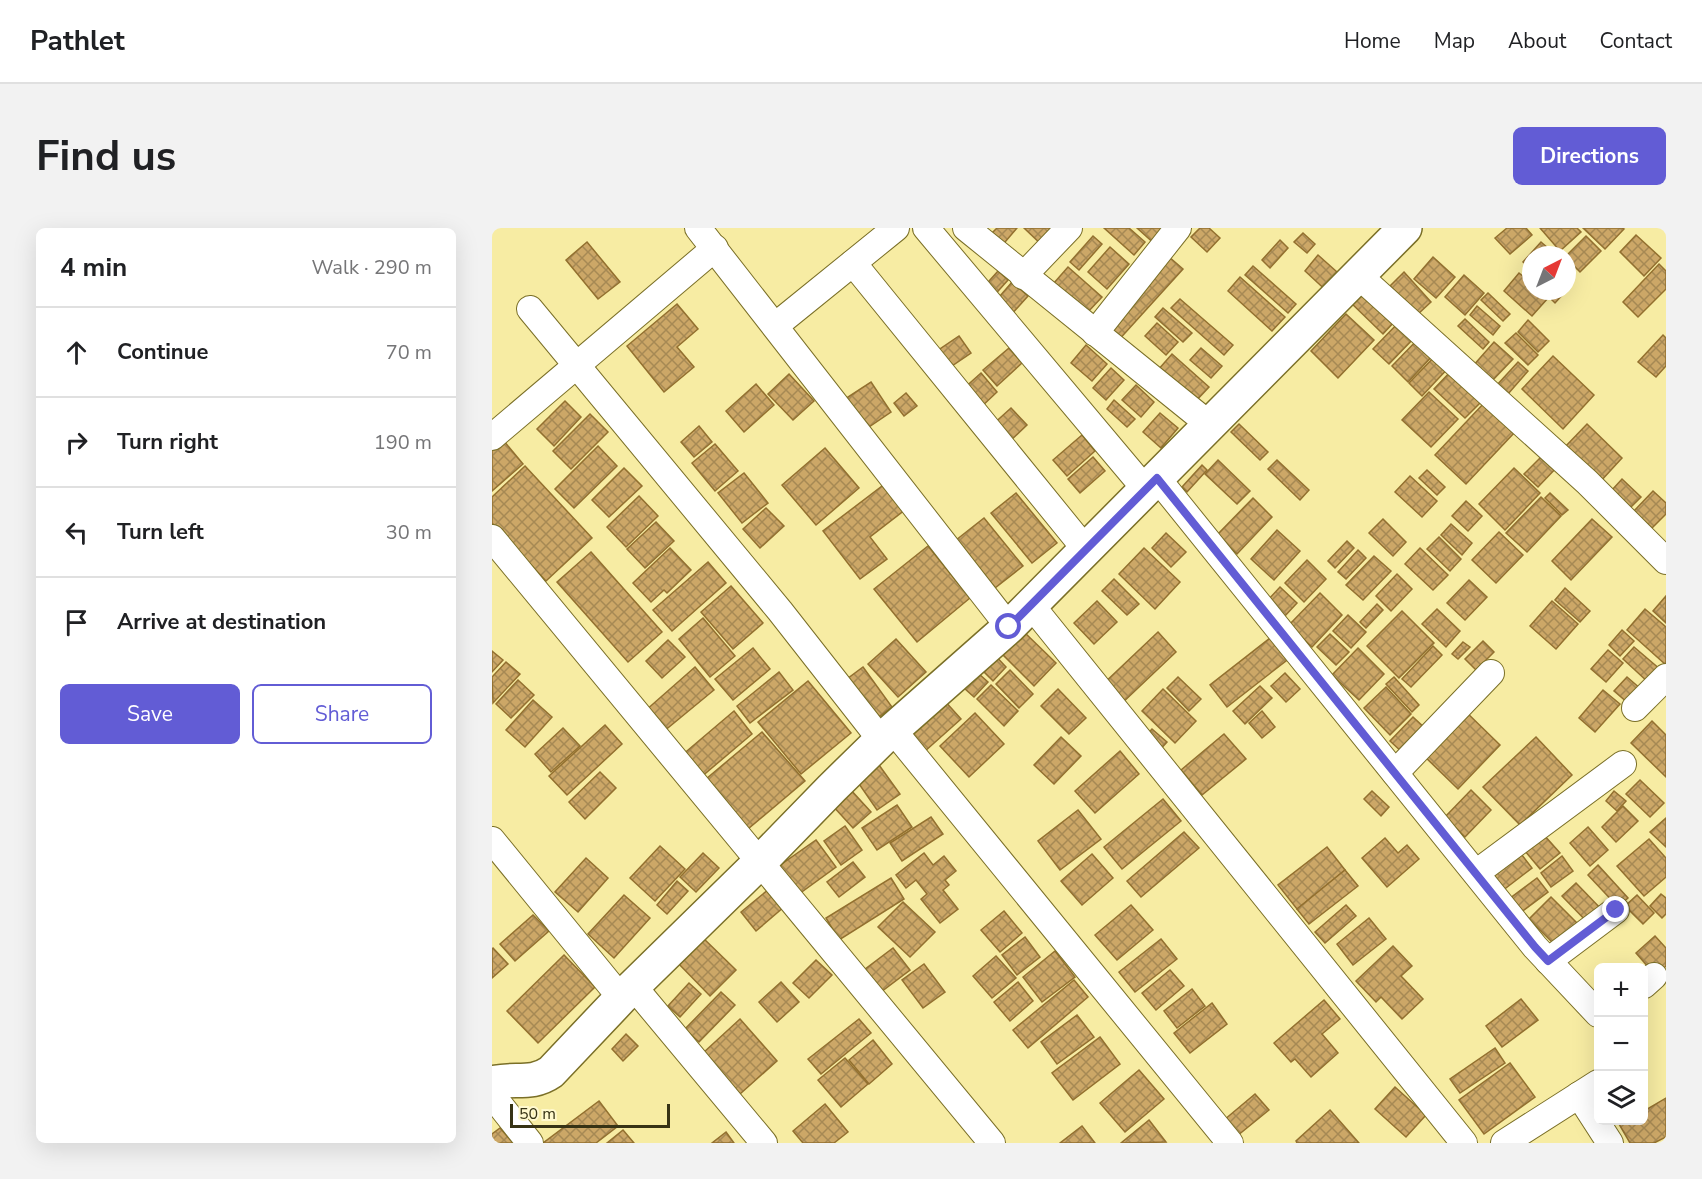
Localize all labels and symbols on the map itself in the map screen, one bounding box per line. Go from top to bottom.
north arrow [1522,246,1576,300]
route start [995,613,1021,639]
route end [1602,896,1628,922]
scale bar [510,1101,670,1128]

